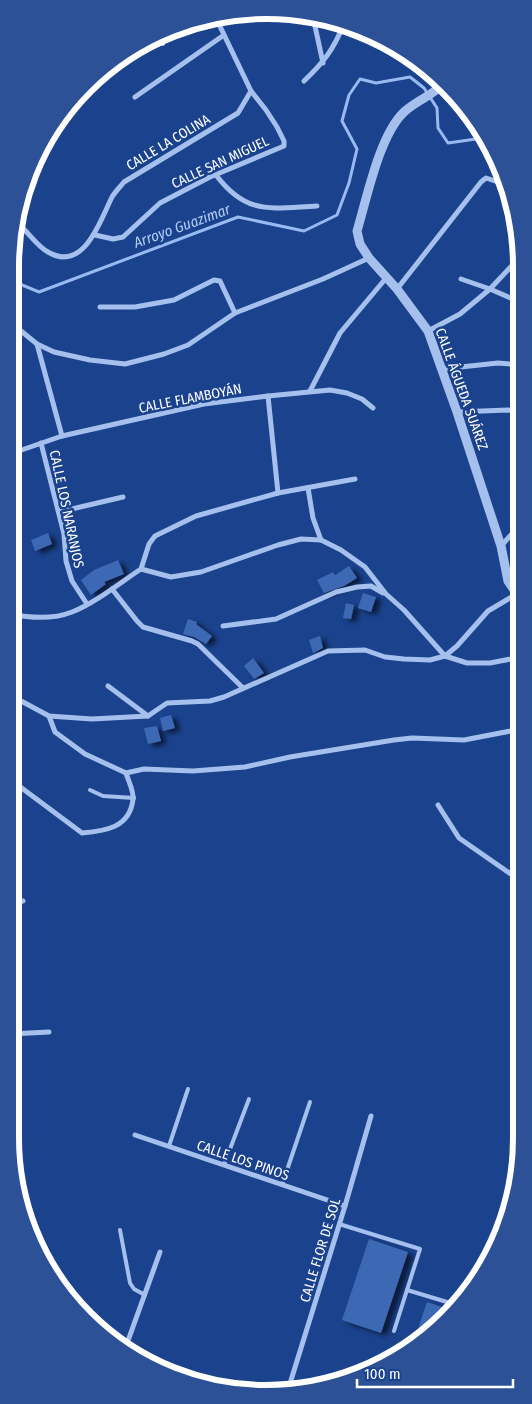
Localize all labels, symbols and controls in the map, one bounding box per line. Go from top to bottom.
street label: CALLE LA COLINA [123,110,214,174]
street label: CALLE SAN MIGUEL [169,132,272,192]
water label: Arroyo Guazimar [130,200,234,252]
street label: CALLE ÁGUEDA SUÁREZ [432,326,493,453]
street label: CALLE FLAMBOYÁN [137,379,243,417]
street label: CALLE LOS NARANJOS [46,449,87,570]
street label: CALLE LOS PINOS [194,1137,291,1184]
street label: CALLE FLOR DE SOL [297,1196,344,1304]
scale bar [357,1356,513,1388]
text: 100 m [364,1365,401,1383]

